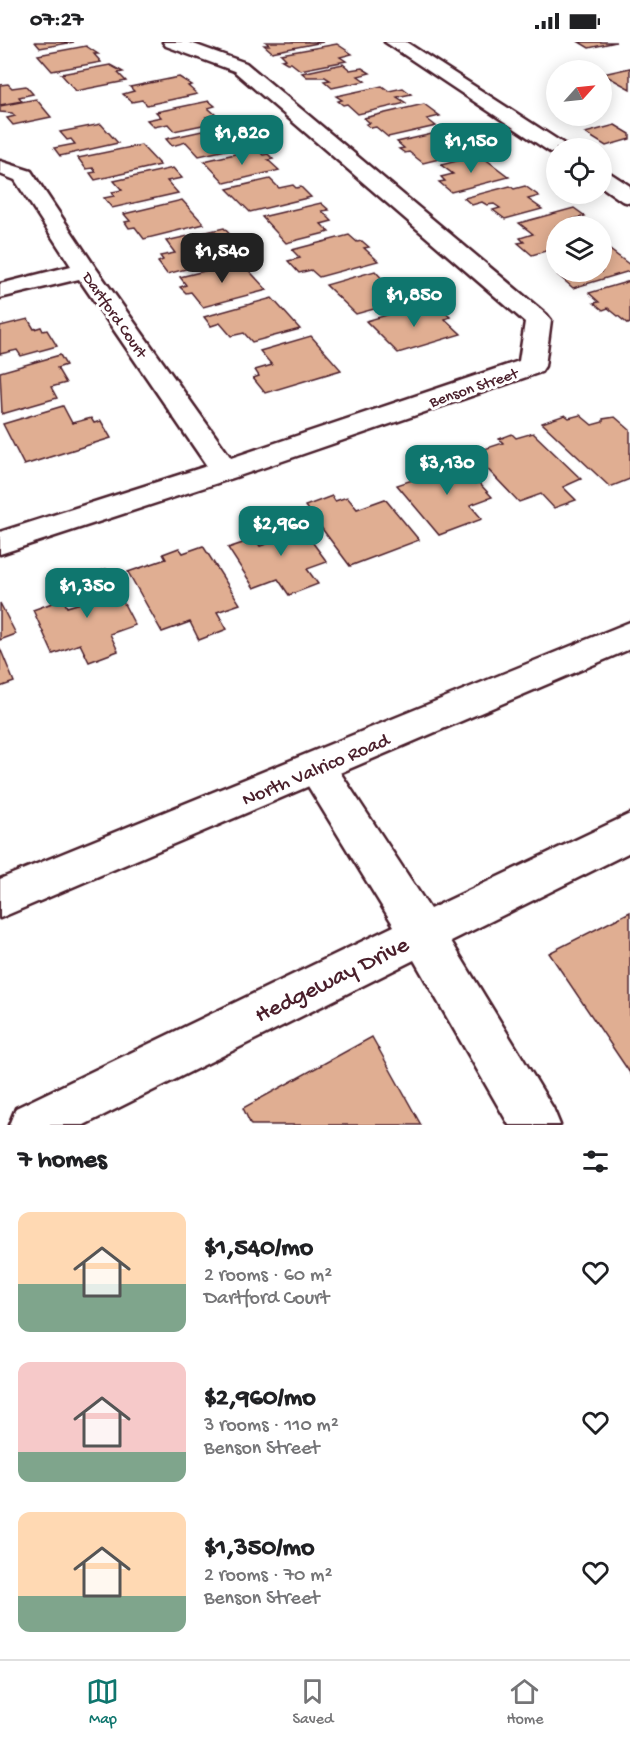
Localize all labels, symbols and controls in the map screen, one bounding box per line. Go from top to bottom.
text: 07:27 [30,8,83,34]
north arrow [546,60,612,126]
map controls [546,60,612,282]
pin: $1,820 [193,115,291,166]
text: $1,820 [214,123,270,146]
pin: $1,150 [422,123,520,174]
text: $1,150 [444,131,498,154]
button: locate [546,138,612,204]
button: layers [546,216,612,282]
pin: $1,540 [173,233,271,284]
text: $1,540 [195,241,249,264]
street label: Dartford Court [76,269,150,364]
pin: $1,850 [365,277,463,328]
text: $1,850 [386,285,442,308]
street label: Benson Street [426,365,522,414]
pin: $3,130 [398,445,496,496]
text: $3,130 [419,453,475,476]
pin: $2,960 [232,506,330,557]
text: $2,960 [253,514,309,537]
pin: $1,350 [38,568,136,619]
text: $1,350 [59,576,115,599]
street label: North Valrico Road [239,729,396,813]
street label: Hedgeway Drive [251,931,415,1031]
icon: filters [579,1145,612,1178]
text: 7 homes [18,1146,107,1177]
text: $1,540/mo [204,1234,313,1265]
icon: home [66,1236,138,1308]
icon: heart [579,1256,612,1289]
text: 2 rooms · 60 m² [204,1265,332,1288]
text: Dartford Court [204,1288,329,1311]
text: $2,960/mo [204,1384,316,1415]
icon: home [66,1386,138,1458]
icon: heart [579,1406,612,1439]
text: 3 rooms · 110 m² [204,1415,339,1438]
text: Benson Street [204,1438,319,1461]
text: $1,350/mo [204,1534,314,1565]
icon: home [66,1536,138,1608]
icon: heart [579,1556,612,1589]
text: 2 rooms · 70 m² [204,1565,332,1588]
text: Benson Street [204,1588,319,1611]
tab: Map [86,1675,119,1730]
tab: Saved [292,1675,333,1730]
tab: Home [506,1675,543,1730]

